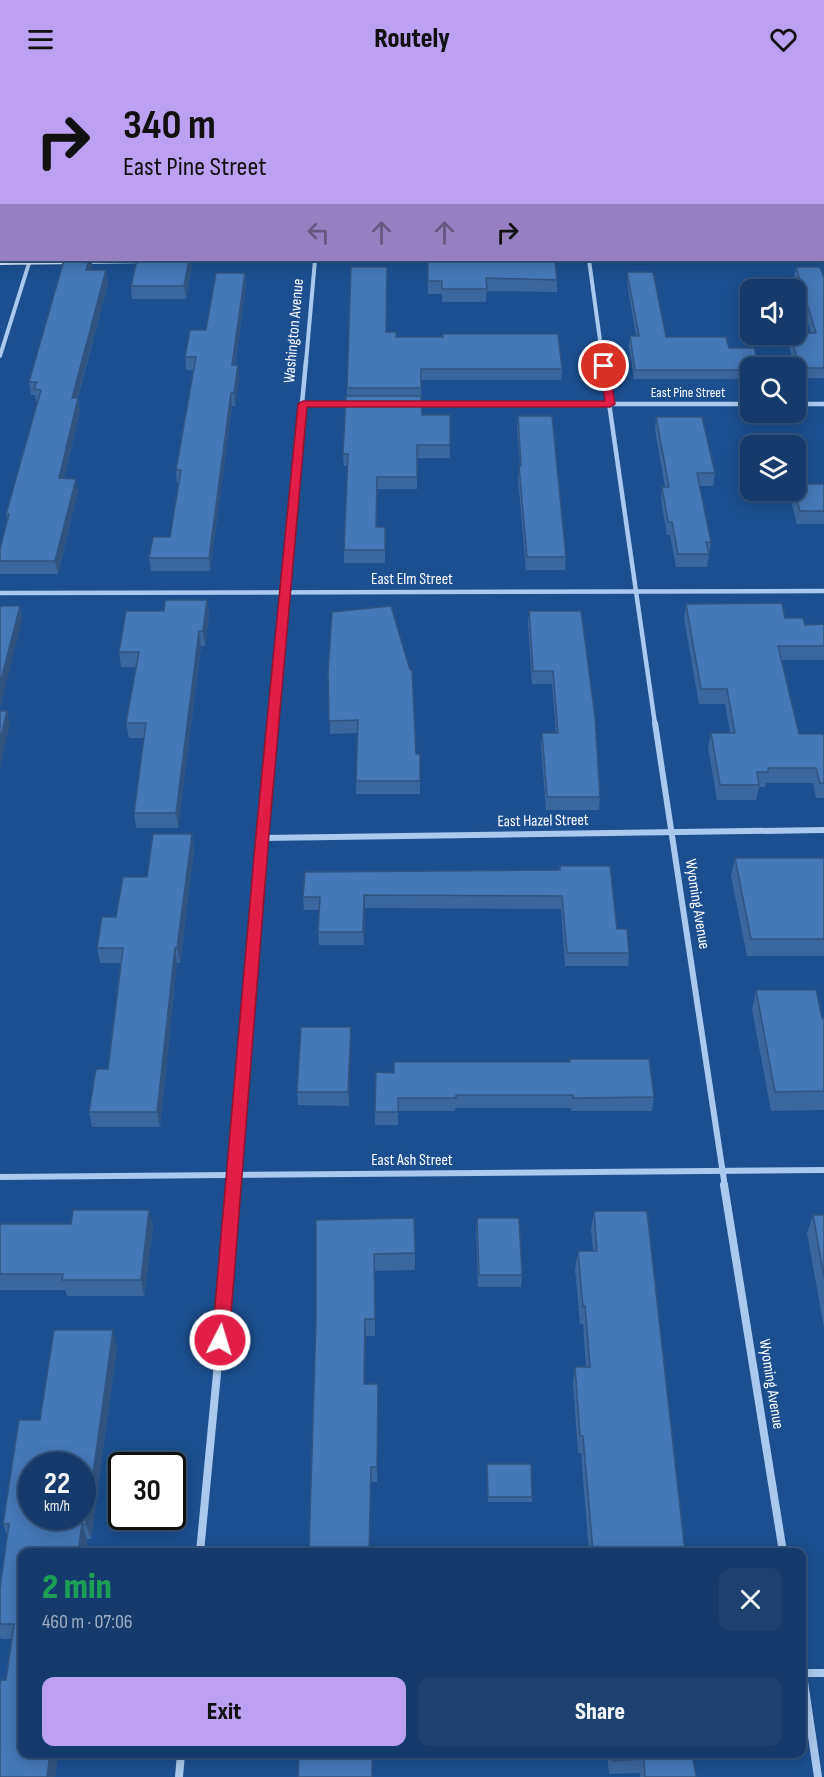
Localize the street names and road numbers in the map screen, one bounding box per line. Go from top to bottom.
street label: Washington Avenue [280,278,308,384]
street label: East Pine Street [651,384,725,401]
street label: East Elm Street [371,570,453,589]
street label: East Hazel Street [497,811,589,831]
street label: Wyoming Avenue [680,858,714,950]
street label: East Ash Street [371,1151,453,1170]
street label: Wyoming Avenue [754,1338,788,1430]

